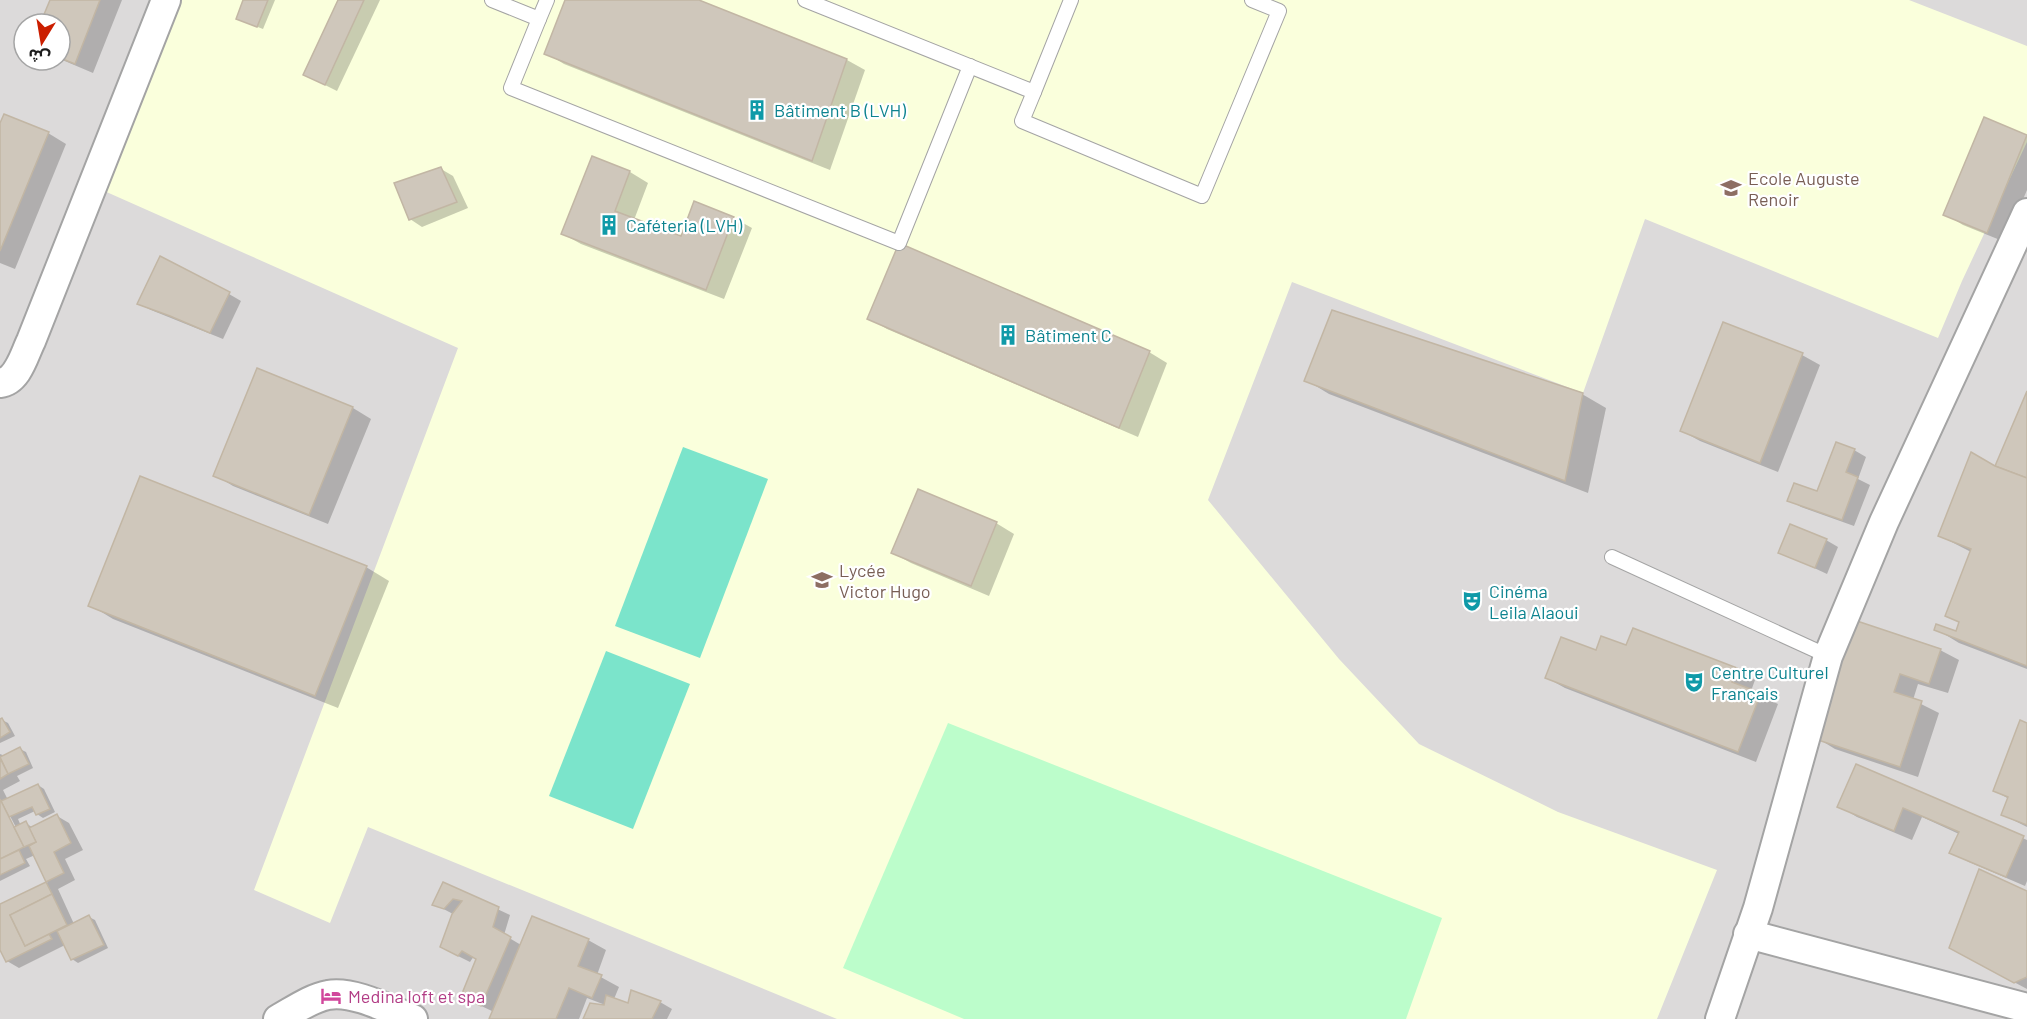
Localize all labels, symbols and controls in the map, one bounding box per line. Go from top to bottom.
north arrow [12,12,72,72]
text: ش [26,45,52,69]
building icon: Bâtiment B (LVH) [745,98,769,122]
place label: Bâtiment B (LVH) [774,99,906,121]
place label: Ecole Auguste Renoir [1748,167,1860,210]
school or university icon: Ecole Auguste Renoir [1719,176,1743,200]
building icon: Caféteria (LVH) [597,213,621,237]
place label: Caféteria (LVH) [626,214,743,236]
building icon: Bâtiment C [996,323,1020,347]
place label: Bâtiment C [1025,324,1112,346]
place label: Lycée Victor Hugo [839,559,931,602]
school or university icon: Lycée Victor Hugo [810,568,834,592]
place label: Cinéma Leila Alaoui [1489,580,1579,623]
theatre icon: Cinéma Leila Alaoui [1460,589,1484,613]
place label: Centre Culturel Français [1711,661,1829,704]
theatre icon: Centre Culturel Français [1682,670,1706,694]
hotel icon: Medina loft et spa [319,984,343,1008]
place label: Medina loft et spa [348,985,485,1007]

